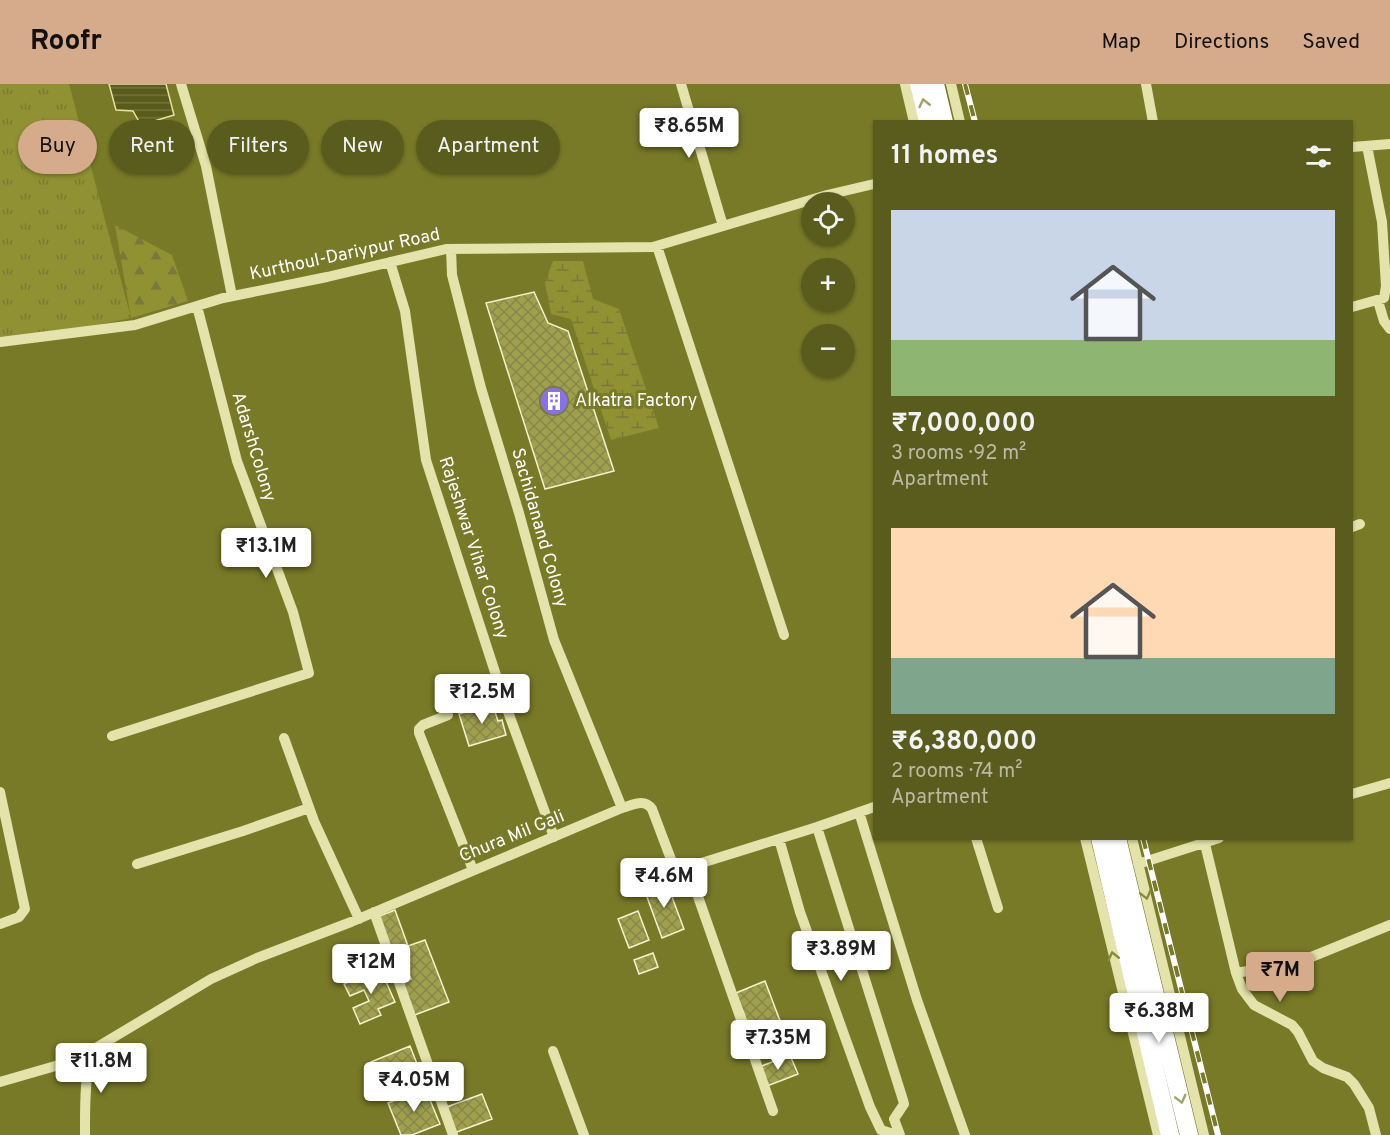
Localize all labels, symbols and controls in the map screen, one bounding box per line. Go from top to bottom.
text: Roofr [30,24,102,60]
text: Map [1101,29,1141,56]
text: Directions [1174,29,1269,56]
text: Saved [1302,29,1360,56]
one-way arrow [918,98,931,108]
pin: ₹8.65M [640,108,738,159]
text: ₹8.65M [654,114,724,140]
chip: Buy [18,120,97,174]
chip: Rent [109,120,195,174]
chip: Filters [207,120,309,174]
chip: New [321,120,404,174]
chip: Apartment [416,120,560,174]
text: 11 homes [891,140,998,173]
icon: filters [1302,140,1335,173]
map controls [801,192,855,378]
button: locate [801,192,855,246]
street label: Kurthoul-Dariypur Road [248,224,442,286]
icon: home [1059,249,1167,357]
button: + [801,258,855,312]
button: − [801,324,855,378]
building icon: Alkatra Factory [538,385,570,417]
street label: AdarshColony [225,389,281,505]
place label: Alkatra Factory [575,390,697,413]
text: ₹7,000,000 [891,408,1036,441]
text: 3 rooms · 92 m² [891,441,1026,467]
street label: Sachidanand Colony [505,446,573,610]
street label: Rajeshwar Vihar Colony [433,454,513,642]
text: Apartment [891,467,989,493]
pin: ₹13.1M [217,528,315,579]
text: ₹13.1M [235,534,297,560]
icon: home [1059,567,1167,675]
pin: ₹12.5M [433,674,531,725]
text: ₹12.5M [449,680,515,706]
text: ₹6,380,000 [891,726,1037,759]
text: 2 rooms · 74 m² [891,759,1022,785]
text: Apartment [891,785,989,811]
street label: Chura Mil Gali [456,805,568,869]
pin: ₹4.6M [622,858,706,909]
text: ₹4.6M [634,864,694,890]
one-way arrow [1138,890,1151,900]
pin: ₹3.89M [792,931,890,982]
text: ₹3.89M [806,937,876,963]
pin: ₹12M [335,944,407,995]
text: ₹12M [346,950,396,976]
one-way arrow [1108,951,1121,961]
pin: ₹7M [1251,952,1309,1003]
text: ₹7M [1260,958,1300,984]
pin: ₹6.38M [1110,993,1208,1044]
text: ₹6.38M [1124,999,1194,1025]
pin: ₹7.35M [729,1020,827,1071]
text: ₹7.35M [745,1026,811,1052]
pin: ₹11.8M [52,1043,150,1094]
text: ₹11.8M [70,1049,132,1075]
pin: ₹4.05M [365,1062,463,1113]
text: ₹4.05M [378,1068,450,1094]
one-way arrow [1173,1094,1186,1104]

